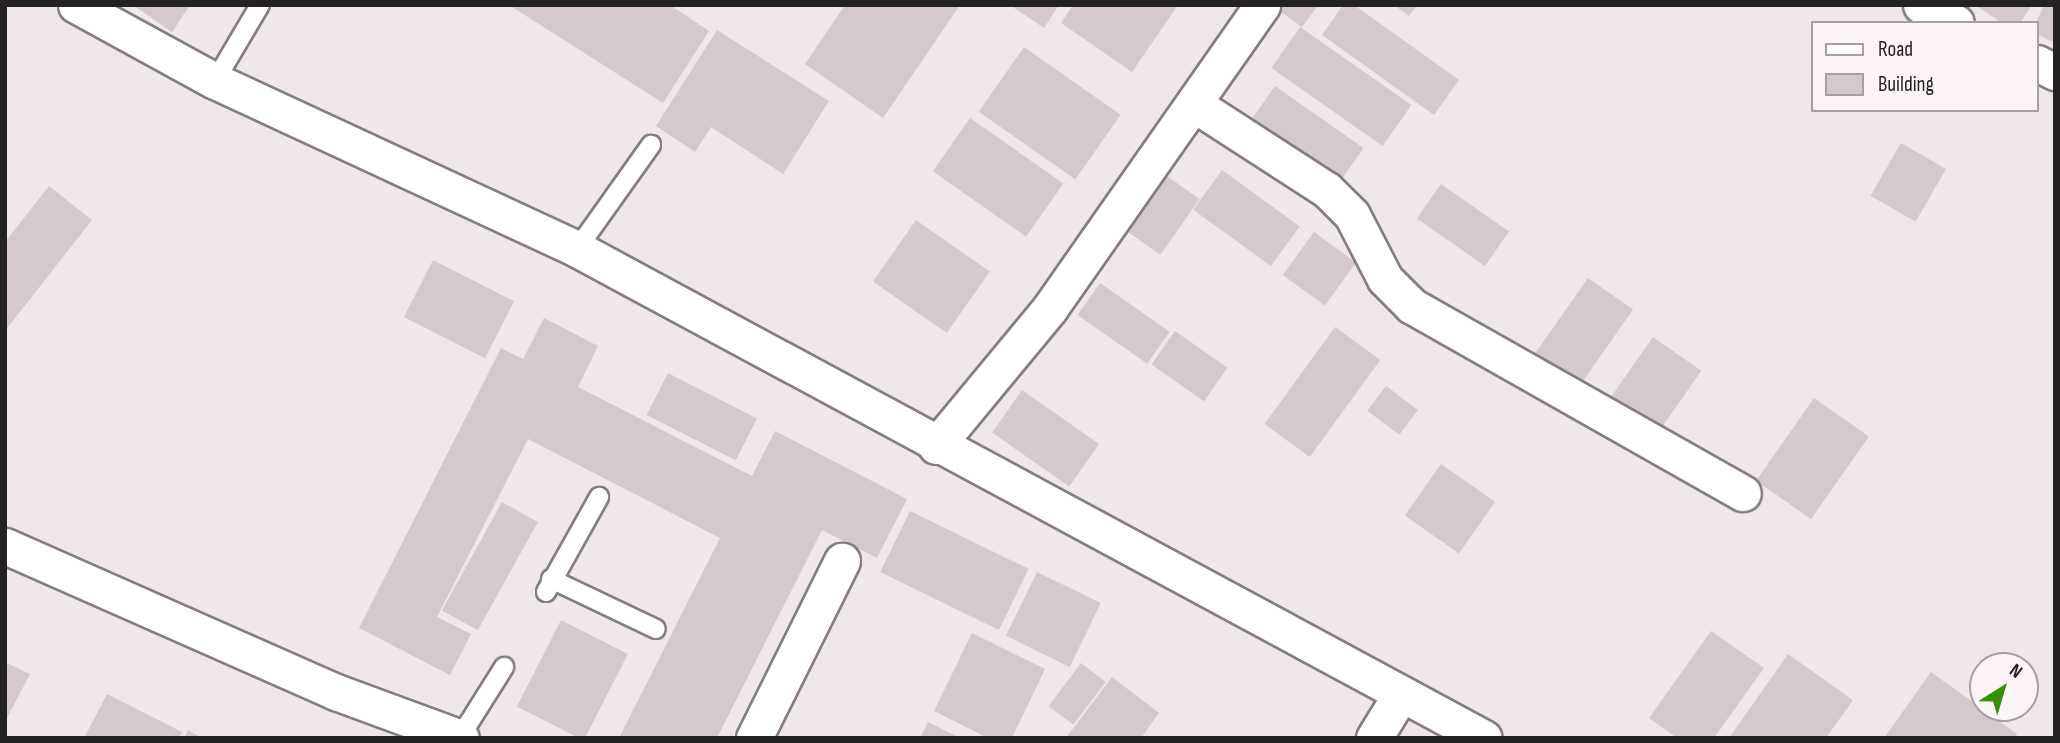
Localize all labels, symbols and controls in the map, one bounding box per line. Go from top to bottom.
legend [1812,21,2039,112]
text: Road [1878,37,1913,62]
text: Building [1878,72,1934,97]
north arrow [1969,652,2039,722]
text: N [2005,659,2027,684]

